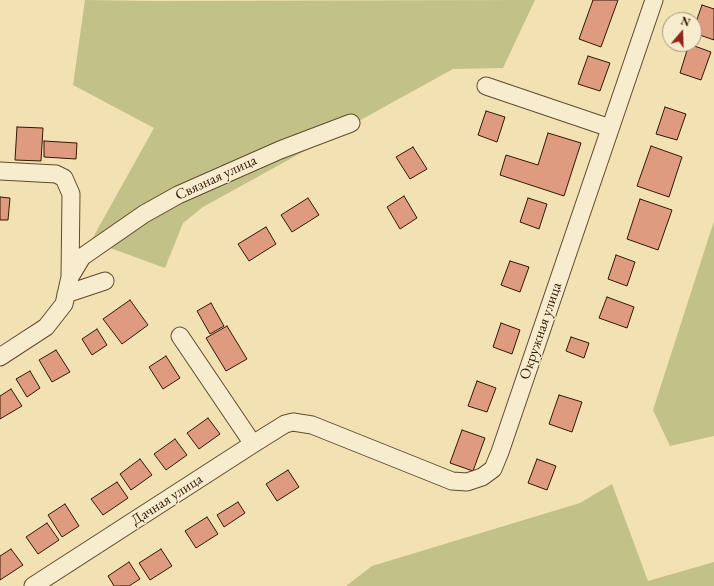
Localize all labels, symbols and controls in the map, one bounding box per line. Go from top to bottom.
north arrow [662,12,702,52]
text: N [679,14,692,30]
street label: Связная улица [172,151,260,205]
street label: Окружная улица [516,280,566,382]
street label: Дачная улица [128,470,206,530]

